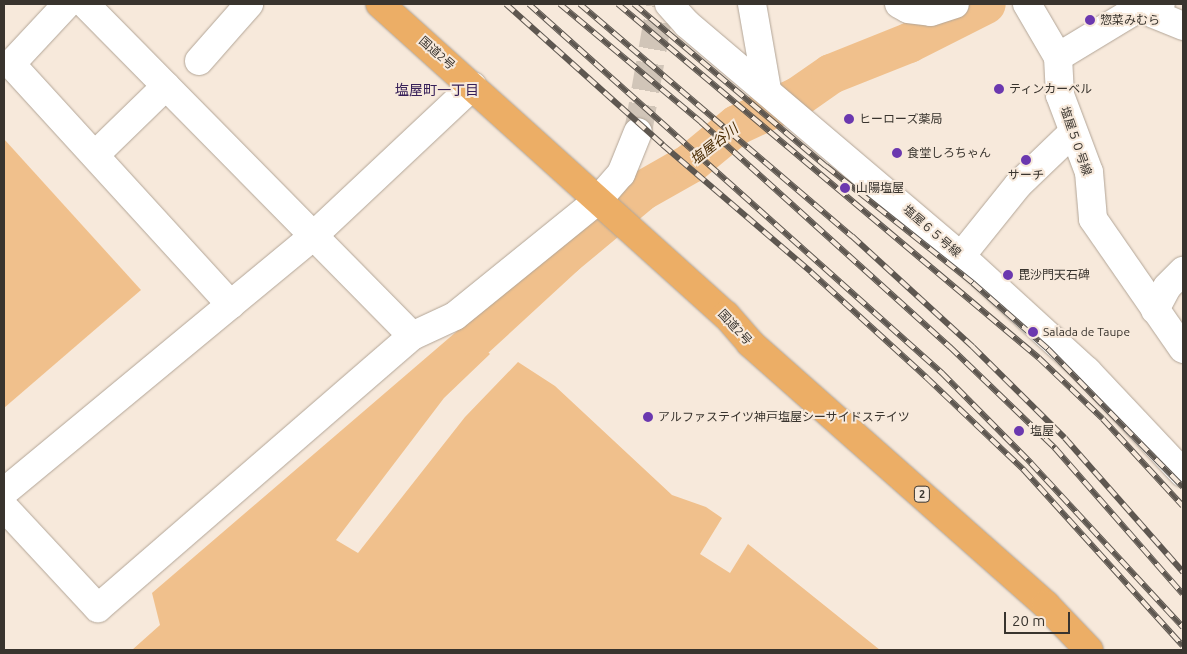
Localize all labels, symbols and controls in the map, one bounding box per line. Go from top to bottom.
place label: 惣菜みむら [1100,13,1160,27]
marker: 惣菜みむら [1084,14,1096,26]
street label: 国道2号 [416,34,458,72]
district label: 塩屋町一丁目 [395,82,479,98]
place label: ティンカーベル [1009,82,1093,96]
marker: ティンカーベル [993,83,1005,95]
street label: 塩屋５０号線 [1057,105,1095,177]
place label: ヒーローズ薬局 [859,112,943,126]
marker: ヒーローズ薬局 [843,113,855,125]
water label: 塩屋谷川 [687,120,741,168]
place label: 食堂しろちゃん [907,146,991,160]
marker: 食堂しろちゃん [891,147,903,159]
marker: サーチ [1020,154,1032,166]
place label: サーチ [1008,168,1044,182]
marker: 山陽塩屋 [838,181,852,195]
place label: 山陽塩屋 [856,181,904,195]
street label: 塩屋６５号線 [900,202,964,260]
place label: 毘沙門天石碑 [1018,268,1090,282]
marker: 毘沙門天石碑 [1002,269,1014,281]
street label: 国道2号 [715,306,755,348]
place label: Salada de Taupe [1043,325,1130,339]
marker: Salada de Taupe [1027,326,1039,338]
place label: アルファステイツ神戸塩屋シーサイドステイツ [658,410,910,424]
marker: アルファステイツ神戸塩屋シーサイドステイツ [642,411,654,423]
marker: 塩屋 [1012,424,1026,438]
place label: 塩屋 [1030,424,1054,438]
road number: 2 [913,486,931,502]
scale bar [1007,602,1073,634]
text: 20 m [1012,612,1045,629]

